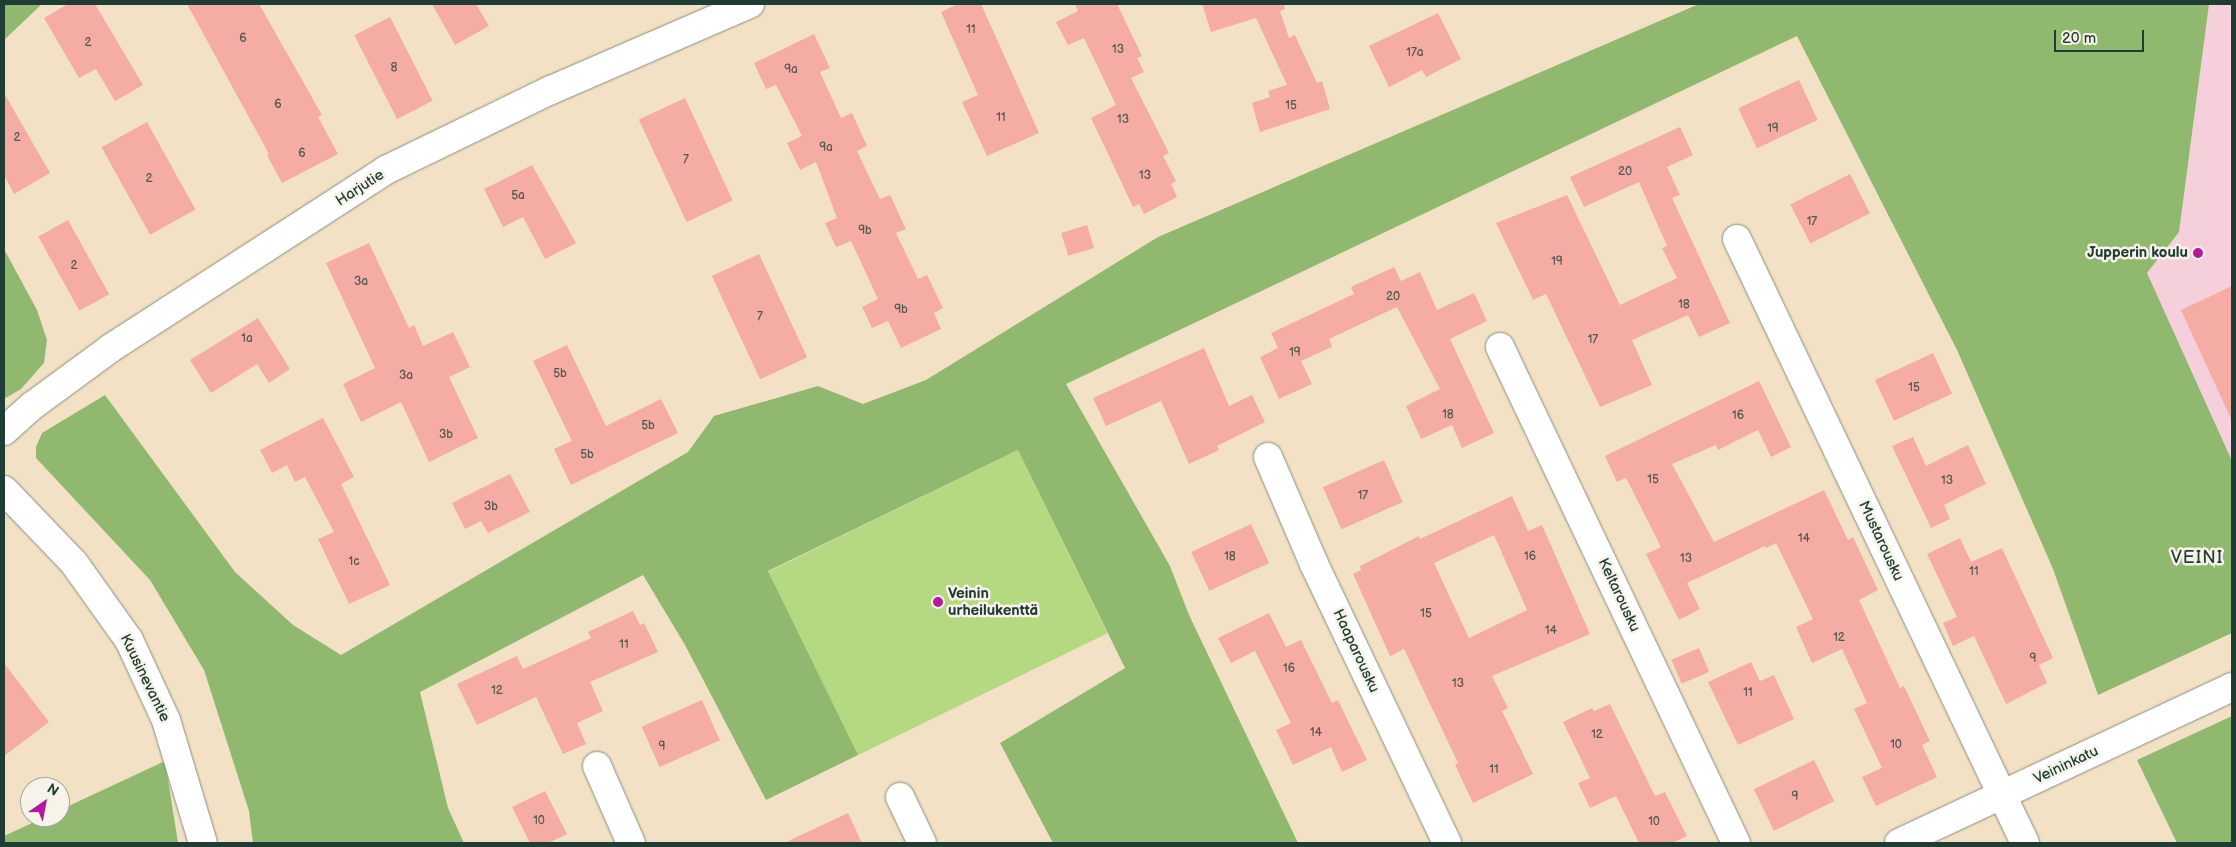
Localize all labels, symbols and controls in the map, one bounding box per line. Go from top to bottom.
scale bar [2056,20,2146,52]
house number: 11 [966,23,976,37]
text: 20 m [2062,29,2096,48]
house number: 6 [239,32,247,46]
house number: 2 [84,36,92,50]
house number: 13 [1112,43,1124,57]
house number: 17a [1406,46,1424,60]
house number: 8 [391,61,397,75]
house number: 9a [784,63,798,77]
house number: 6 [274,98,282,112]
house number: 15 [1285,99,1297,113]
house number: 11 [996,111,1006,125]
house number: 13 [1117,113,1129,127]
house number: 19 [1767,122,1779,136]
house number: 2 [13,131,21,145]
house number: 9a [819,141,833,155]
house number: 6 [298,147,306,161]
house number: 7 [683,153,689,167]
house number: 20 [1618,165,1632,179]
street label: Harjutie [333,166,387,210]
house number: 13 [1139,169,1151,183]
house number: 2 [145,172,153,186]
house number: 5a [511,189,525,203]
house number: 17 [1807,215,1817,229]
house number: 9b [858,224,872,238]
place label: Jupperin koulu [2087,244,2188,262]
marker: Jupperin koulu [2192,247,2204,259]
house number: 19 [1551,255,1563,269]
house number: 2 [70,259,78,273]
house number: 3a [354,275,368,289]
house number: 20 [1386,290,1400,304]
house number: 18 [1678,298,1690,312]
house number: 9b [894,303,908,317]
house number: 7 [757,310,763,324]
house number: 1a [241,332,253,346]
house number: 17 [1588,333,1598,347]
house number: 19 [1289,346,1301,360]
house number: 5b [553,367,567,381]
house number: 3a [399,369,413,383]
house number: 15 [1908,381,1920,395]
house number: 18 [1442,408,1454,422]
house number: 16 [1732,409,1744,423]
house number: 5b [641,419,655,433]
house number: 3b [439,428,453,442]
house number: 5b [580,448,594,462]
house number: 15 [1647,473,1659,487]
house number: 13 [1941,474,1953,488]
house number: 17 [1358,489,1368,503]
street label: Mustarousku [1855,498,1907,584]
house number: 3b [484,500,498,514]
house number: 14 [1798,532,1810,546]
district label: VEINI [2170,547,2224,569]
house number: 18 [1224,550,1236,564]
house number: 16 [1524,550,1536,564]
house number: 13 [1680,552,1692,566]
house number: 1c [348,555,360,569]
street label: Keltarousku [1594,555,1644,635]
house number: 11 [1969,565,1979,579]
place label: Veinin urheilukenttä [948,584,1038,619]
marker: Veinin urheilukenttä [932,596,944,608]
street label: Haaparousku [1329,606,1383,696]
house number: 15 [1420,607,1432,621]
house number: 14 [1545,624,1557,638]
street label: Kuusinevantie [116,631,174,725]
house number: 12 [1833,631,1845,645]
house number: 11 [619,638,629,652]
house number: 9 [2030,652,2036,666]
house number: 16 [1283,662,1295,676]
house number: 13 [1452,677,1464,691]
house number: 12 [491,684,503,698]
house number: 11 [1743,686,1753,700]
house number: 14 [1310,726,1322,740]
house number: 12 [1591,728,1603,742]
house number: 10 [1890,738,1902,752]
house number: 9 [659,740,665,754]
street label: Veininkatu [2031,742,2101,788]
house number: 11 [1489,763,1499,777]
north arrow [20,777,70,827]
text: N [44,780,62,800]
house number: 9 [1792,790,1798,804]
house number: 10 [533,814,545,828]
house number: 10 [1648,815,1660,829]

